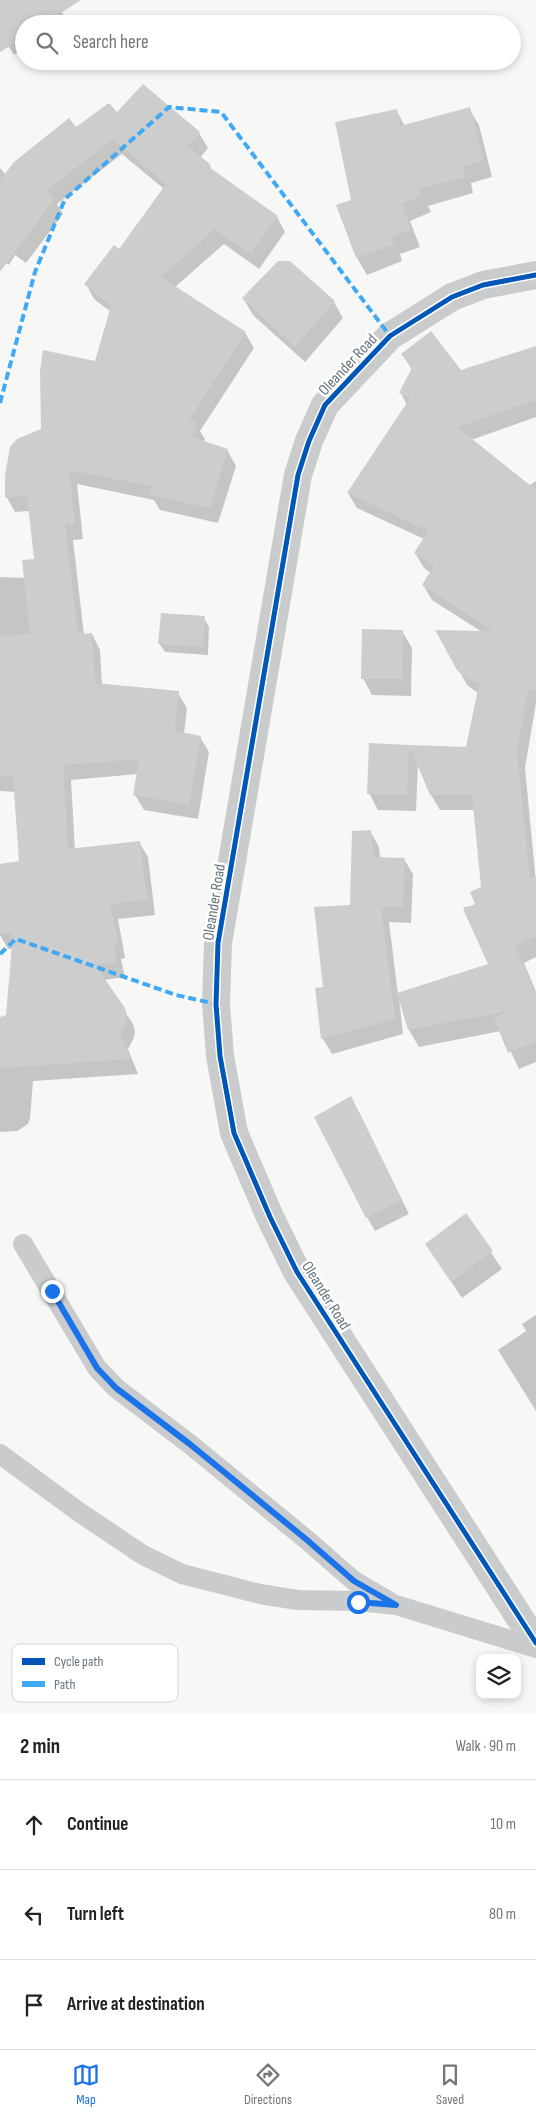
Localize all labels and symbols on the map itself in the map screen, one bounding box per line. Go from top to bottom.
street label: Oleander Road [315,330,381,400]
street label: Oleander Road [199,863,230,942]
street label: Oleander Road [297,1258,354,1334]
route end [41,1280,64,1303]
route start [347,1591,370,1614]
legend [12,1644,178,1702]
text: Cycle path [54,1653,104,1670]
text: Path [54,1676,75,1693]

